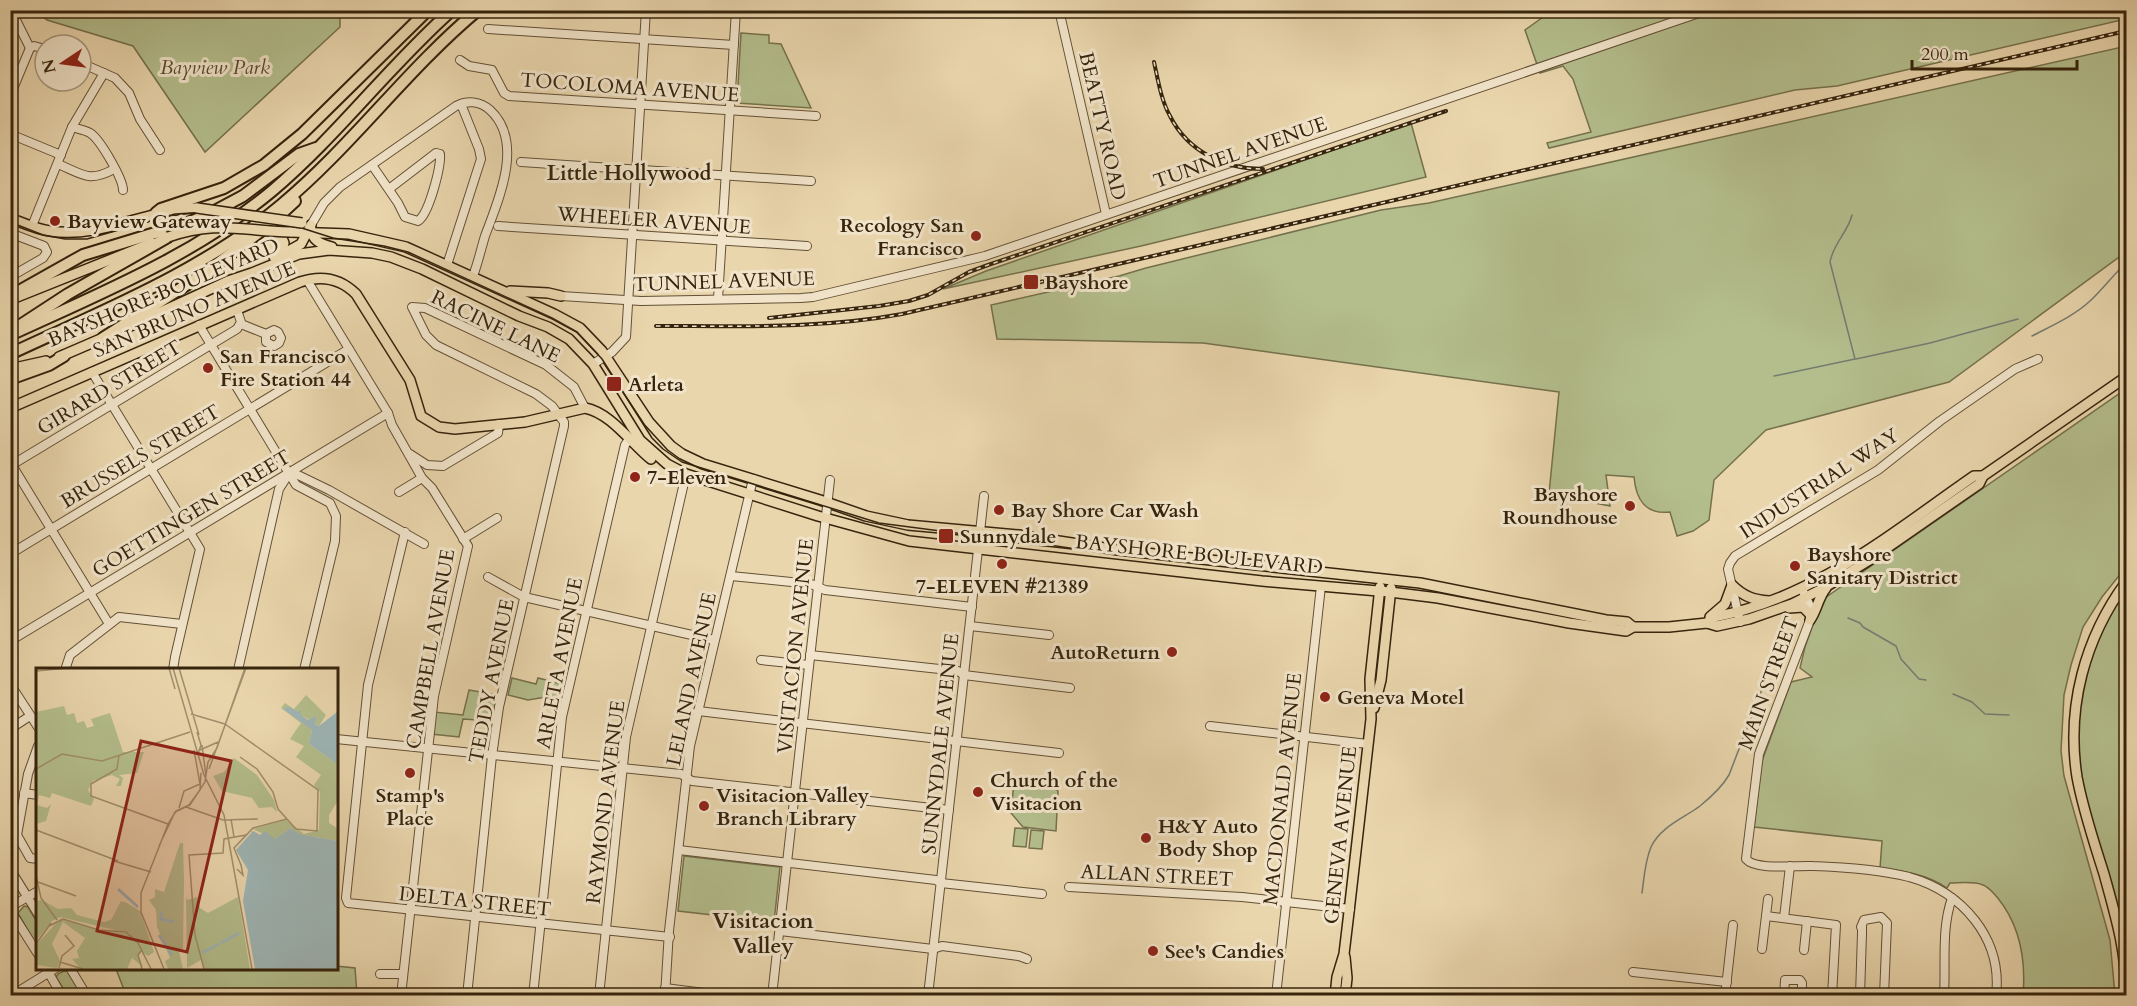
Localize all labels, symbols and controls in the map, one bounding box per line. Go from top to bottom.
north arrow [33,33,93,93]
scale bar [1912,33,2077,71]
text: 200 m [1921,42,1969,67]
street label: BEATTY ROAD [1072,49,1133,203]
park label: Bayview Park [160,54,270,81]
text: N [37,57,62,75]
street label: TOCOLOMA AVENUE [520,66,740,109]
street label: TUNNEL AVENUE [1150,110,1331,195]
district label: Little Hollywood [547,159,711,188]
street label: WHEELER AVENUE [555,200,752,241]
place label: Bayview Gateway [67,208,232,235]
place label: Recology San Francisco [840,212,964,262]
marker: Bayview Gateway [48,214,62,228]
marker: Recology San Francisco [969,229,983,243]
street label: BAYSHORE BOULEVARD [43,231,283,354]
street label: SAN BRUNO AVENUE [89,255,299,364]
street label: TUNNEL AVENUE [633,265,815,298]
place label: Bayshore [1044,269,1129,296]
marker: Bayshore [1022,273,1040,291]
street label: RACINE LANE [427,283,565,369]
street label: GIRARD STREET [32,333,187,441]
place label: San Francisco Fire Station 44 [220,343,351,393]
marker: San Francisco Fire Station 44 [201,361,215,375]
place label: Arleta [628,371,684,398]
marker: Arleta [605,375,623,393]
street label: BRUSSELS STREET [55,398,225,515]
street label: INDUSTRIAL WAY [1734,422,1904,545]
street label: GOETTINGEN STREET [87,443,296,584]
place label: 7-Eleven [647,464,727,491]
marker: 7-Eleven [628,470,642,484]
place label: Bayshore Roundhouse [1502,481,1618,531]
place label: Bay Shore Car Wash [1011,497,1199,524]
marker: Bayshore Roundhouse [1623,499,1637,513]
marker: Bay Shore Car Wash [992,503,1006,517]
place label: Sunnydale [960,523,1056,550]
marker: Sunnydale [937,527,955,545]
street label: BAYSHORE BOULEVARD [1074,528,1324,581]
street label: VISITACION AVENUE [771,537,820,755]
place label: Bayshore Sanitary District [1807,541,1958,591]
street label: CAMPBELL AVENUE [400,547,461,751]
marker: 7-ELEVEN #21389 [995,557,1009,571]
marker: Bayshore Sanitary District [1788,559,1802,573]
place label: 7-ELEVEN #21389 [916,573,1088,600]
street label: ARLETA AVENUE [530,575,589,751]
street label: LELAND AVENUE [660,590,723,768]
street label: TEDDY AVENUE [462,597,521,766]
street label: MAIN STREET [1732,612,1805,754]
street label: SUNNYDALE AVENUE [915,632,966,856]
place label: AutoReturn [1050,639,1160,666]
marker: AutoReturn [1165,645,1179,659]
inset map [36,668,338,970]
street label: MACDONALD AVENUE [1257,671,1308,907]
place label: Geneva Motel [1337,684,1464,711]
marker: Geneva Motel [1318,690,1332,704]
street label: RAYMOND AVENUE [580,699,631,905]
street label: GENEVA AVENUE [1318,745,1363,925]
marker: Stamp's Place [403,766,417,780]
place label: Church of the Visitacion [990,767,1118,817]
place label: Stamp's Place [376,782,444,832]
place label: Visitacion Valley Branch Library [716,782,870,832]
marker: Church of the Visitacion [971,785,985,799]
marker: Visitacion Valley Branch Library [697,799,711,813]
place label: H&Y Auto Body Shop [1158,813,1258,863]
marker: H&Y Auto Body Shop [1139,831,1153,845]
street label: ALLAN STREET [1080,858,1234,893]
street label: DELTA STREET [398,880,553,923]
district label: Visitacion Valley [712,906,814,961]
place label: See's Candies [1165,938,1284,965]
marker: See's Candies [1146,944,1160,958]

